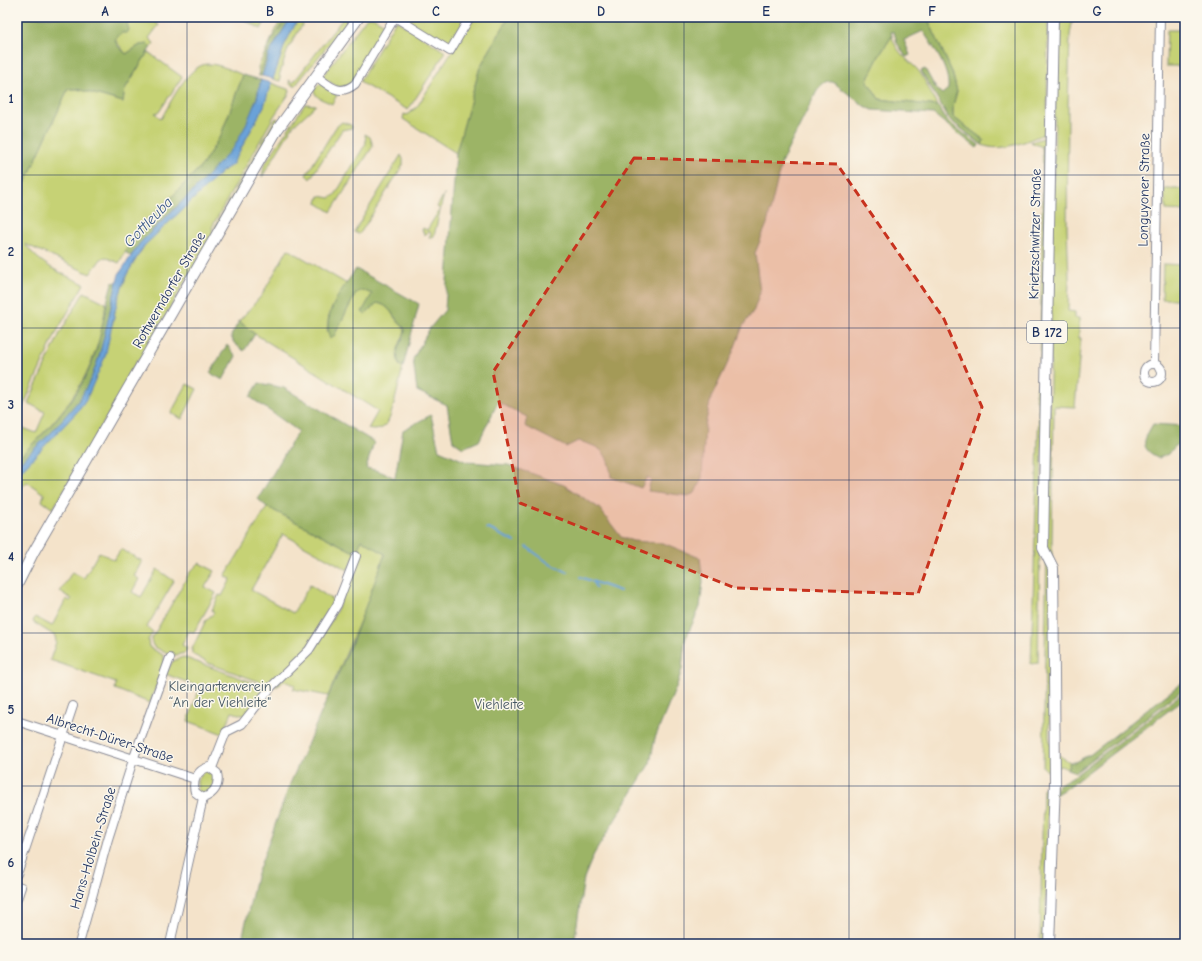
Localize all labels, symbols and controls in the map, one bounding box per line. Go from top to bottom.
text: A [101,4,109,19]
text: B [266,4,274,19]
text: C [432,4,440,19]
text: D [597,4,605,19]
text: E [762,4,770,19]
text: F [928,4,936,19]
text: G [1092,4,1102,19]
text: 1 [8,91,14,106]
street label: Longuyoner Straße [1135,133,1153,247]
street label: Krietzschwitzer Straße [1025,168,1045,300]
water label: Gottleuba [120,193,176,251]
street label: Rottwerndorfer Straße [129,229,209,351]
text: 2 [8,244,14,259]
road number: B 172 [1027,321,1067,343]
text: 3 [8,397,14,412]
text: 4 [8,549,14,564]
park label: Kleingartenverein “An der Viehleite" [168,678,272,711]
park label: Viehleite [474,696,524,713]
text: 5 [8,702,15,717]
street label: Albrecht-Dürer-Straße [44,709,176,767]
street label: Hans-Holbein-Straße [66,785,120,911]
text: 6 [8,855,15,870]

